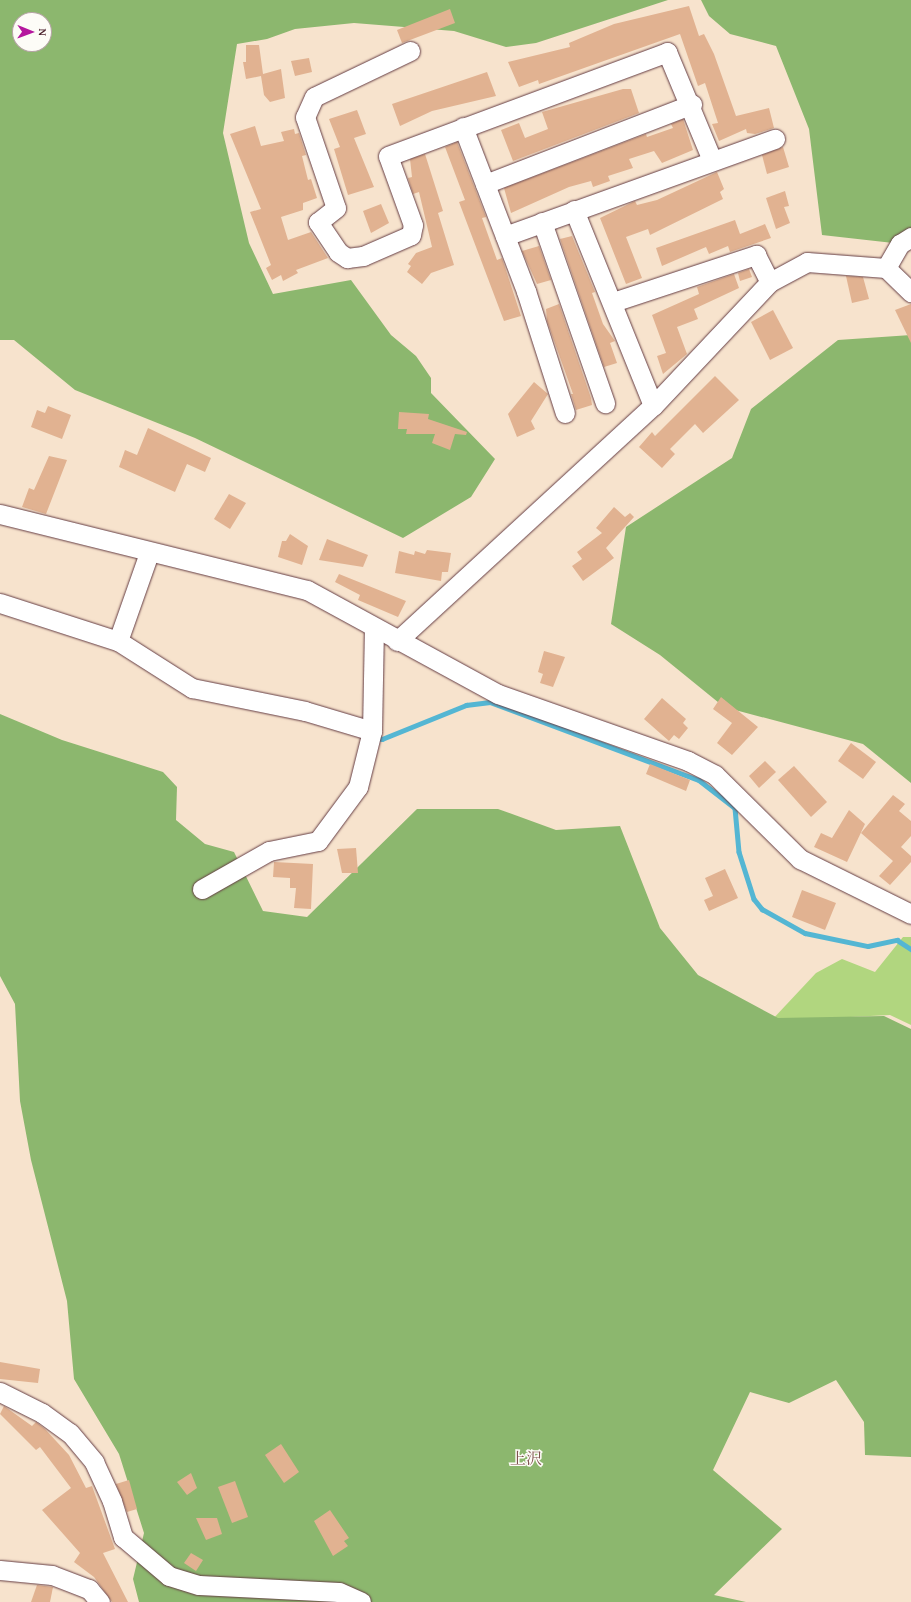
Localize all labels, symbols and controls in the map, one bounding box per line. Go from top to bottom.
north arrow [12,12,52,52]
text: N [35,28,51,36]
district label: 上沢 [510,1448,542,1468]

